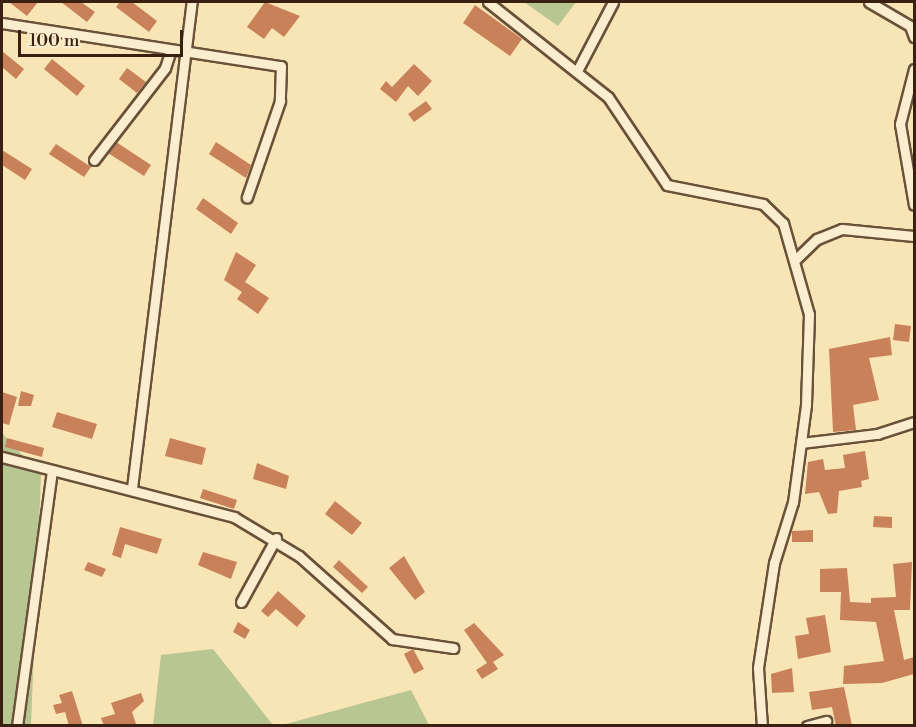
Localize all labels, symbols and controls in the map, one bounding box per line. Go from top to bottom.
scale bar [21,18,186,56]
text: 100 m [29,29,80,52]

